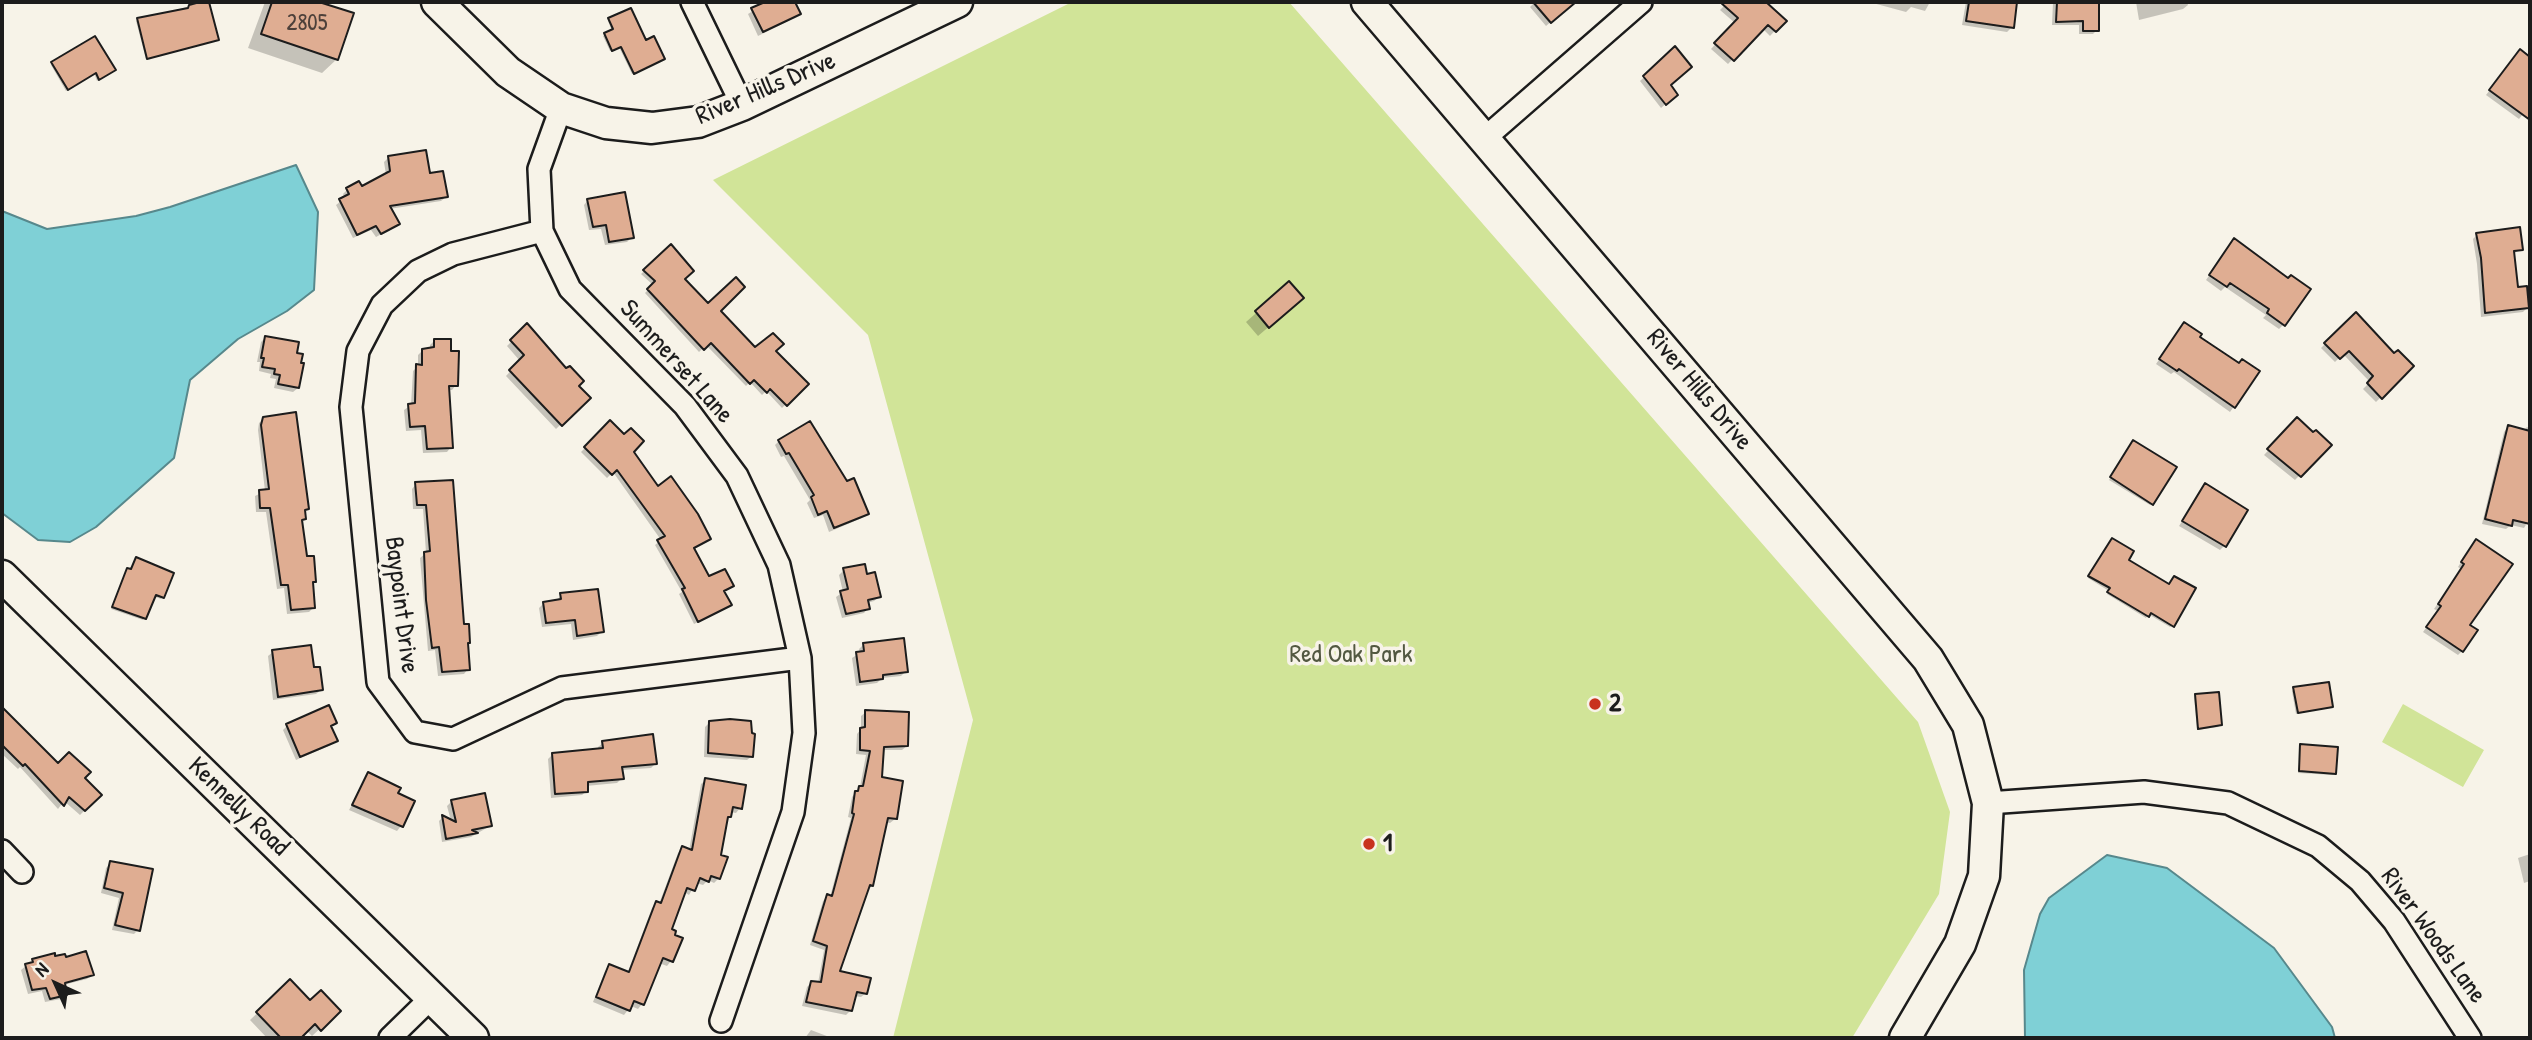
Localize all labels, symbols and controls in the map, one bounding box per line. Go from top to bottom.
house number: 2805 [287,10,327,38]
street label: River Hills Drive [692,46,840,132]
street label: Summerset Lane [612,294,740,430]
street label: River Hills Drive [1639,323,1759,457]
street label: Baypoint Drive [377,535,425,675]
park label: Red Oak Park [1289,639,1413,671]
place label: 2 [1609,688,1621,720]
marker: 2 [1587,696,1603,712]
street label: Kennelly Road [181,751,295,863]
place label: 1 [1383,828,1392,860]
marker: 1 [1361,836,1377,852]
street label: River Woods Lane [2374,862,2492,1010]
north arrow [21,949,91,1019]
text: N [28,956,54,982]

